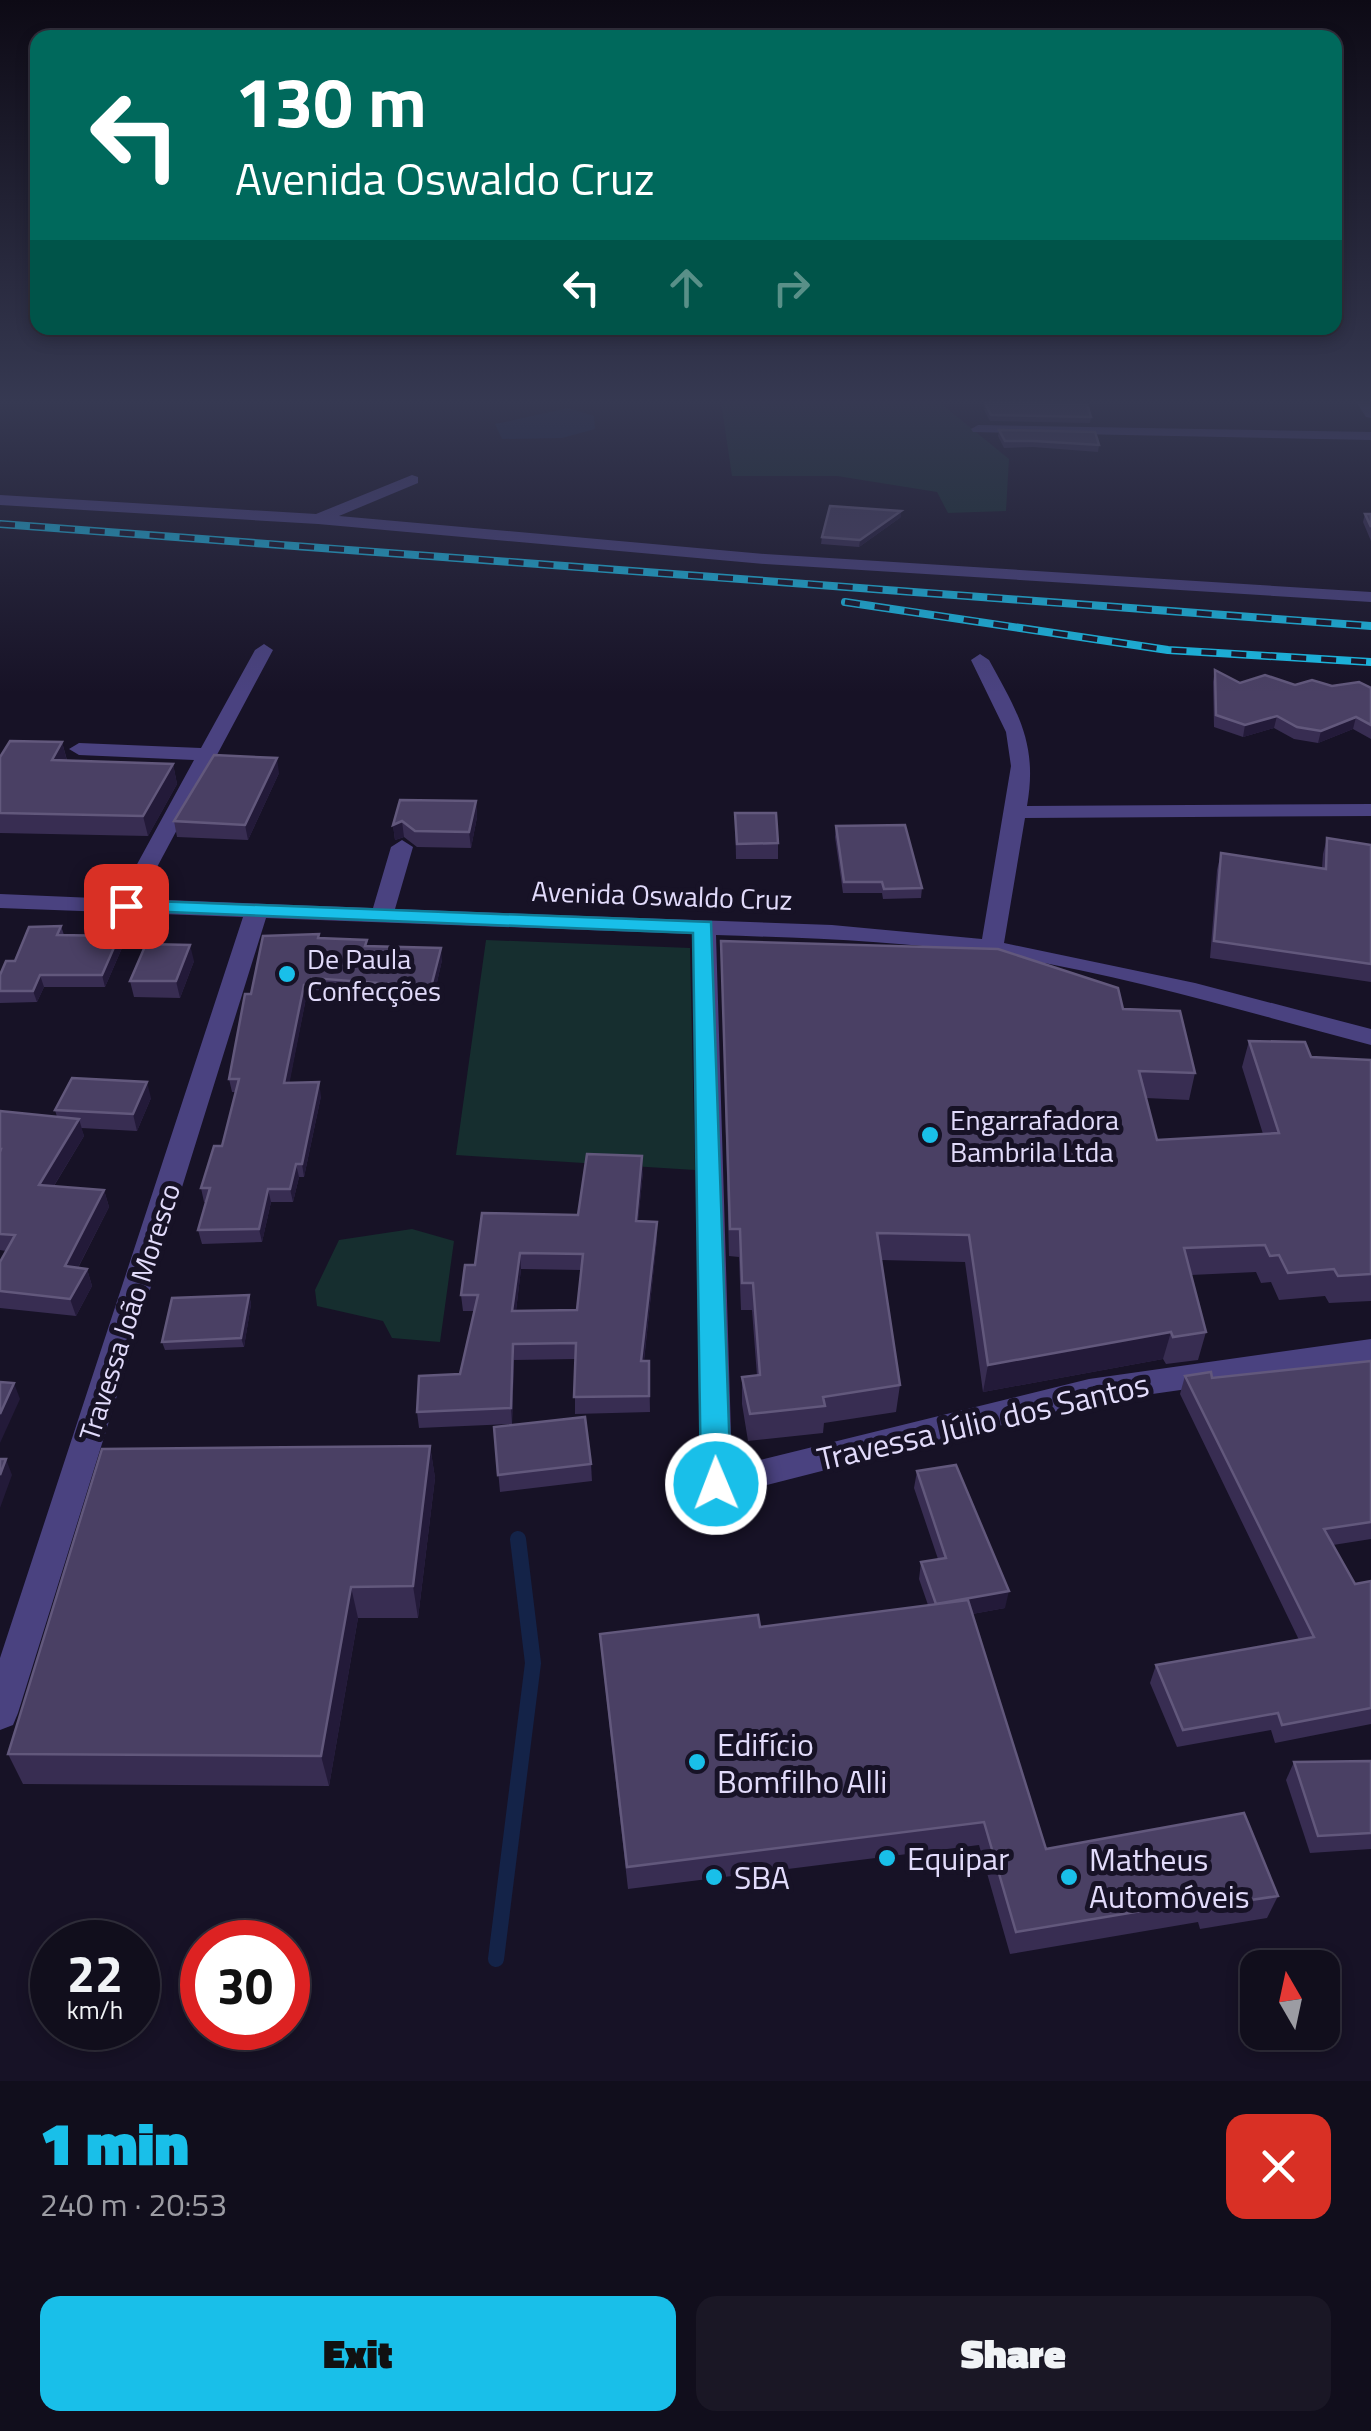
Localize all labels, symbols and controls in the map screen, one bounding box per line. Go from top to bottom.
text: 130 m [235,48,427,154]
icon: left [70,70,200,200]
text: Avenida Oswaldo Cruz [235,144,654,212]
icon: left [554,260,609,315]
icon: ahead [659,260,714,315]
icon: right [764,260,819,315]
pin [84,864,169,949]
street label: Avenida Oswaldo Cruz [531,869,793,921]
icon: arrive [99,879,154,934]
place label: De Paula Confecções [307,937,441,1012]
marker: De Paula Confecções [276,963,298,985]
place label: Engarrafadora Bambrila Ltda [950,1098,1119,1173]
marker: Engarrafadora Bambrila Ltda [919,1124,941,1146]
street label: Travessa João Moresco [67,1178,191,1446]
street label: Travessa Júlio dos Santos [812,1359,1154,1483]
position arrow [664,1432,768,1536]
place label: Edifício Bomfilho Alli [717,1720,887,1805]
marker: Edifício Bomfilho Alli [686,1751,708,1773]
place label: Equipar [907,1834,1009,1882]
place label: Matheus Automóveis [1089,1835,1250,1920]
marker: Equipar [876,1847,898,1869]
place label: SBA [734,1853,790,1901]
marker: SBA [703,1866,725,1888]
marker: Matheus Automóveis [1058,1866,1080,1888]
speed limit sign: 30 [180,1920,310,2050]
text: 22 [67,1935,123,2011]
north arrow [1240,1950,1340,2050]
map controls [1240,1950,1340,2050]
text: km/h [67,1991,123,2029]
text: 1 min [40,2097,189,2188]
button: close [1226,2114,1331,2219]
text: 240 m · 20:53 [40,2180,227,2228]
button: Exit [40,2296,676,2411]
button: Share [696,2296,1331,2411]

